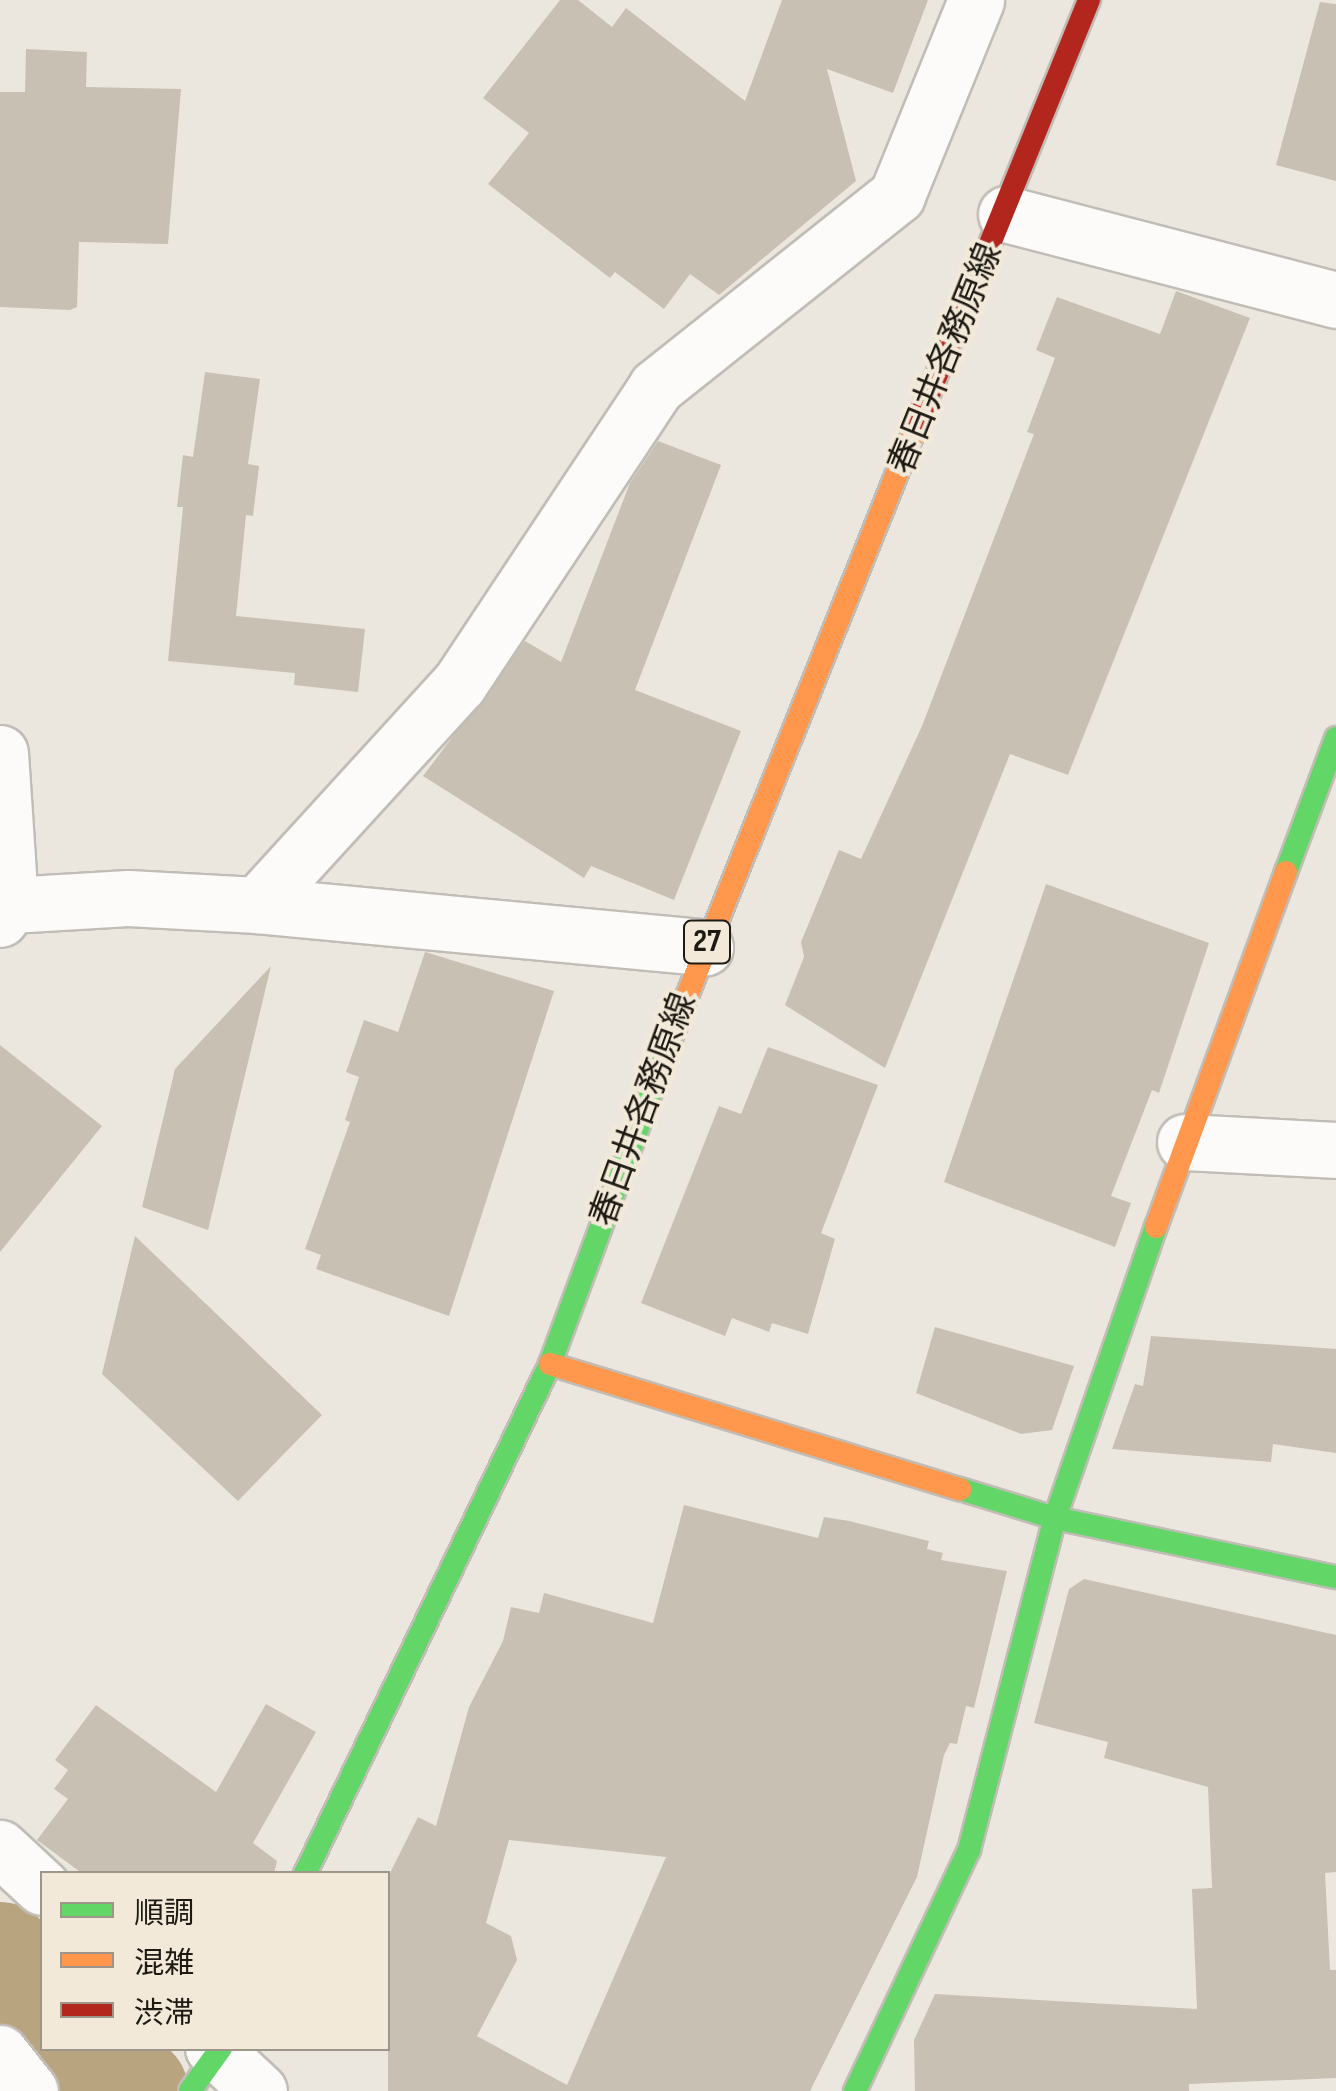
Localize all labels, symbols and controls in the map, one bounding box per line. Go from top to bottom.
street label: 春日井各務原線 [881,238,1011,480]
road number: 27 [682,915,732,969]
street label: 春日井各務原線 [582,988,706,1232]
legend [40,1871,390,2051]
text: 順調 [134,1896,194,1932]
text: 混雑 [134,1946,194,1982]
text: 渋滞 [134,1996,194,2032]

